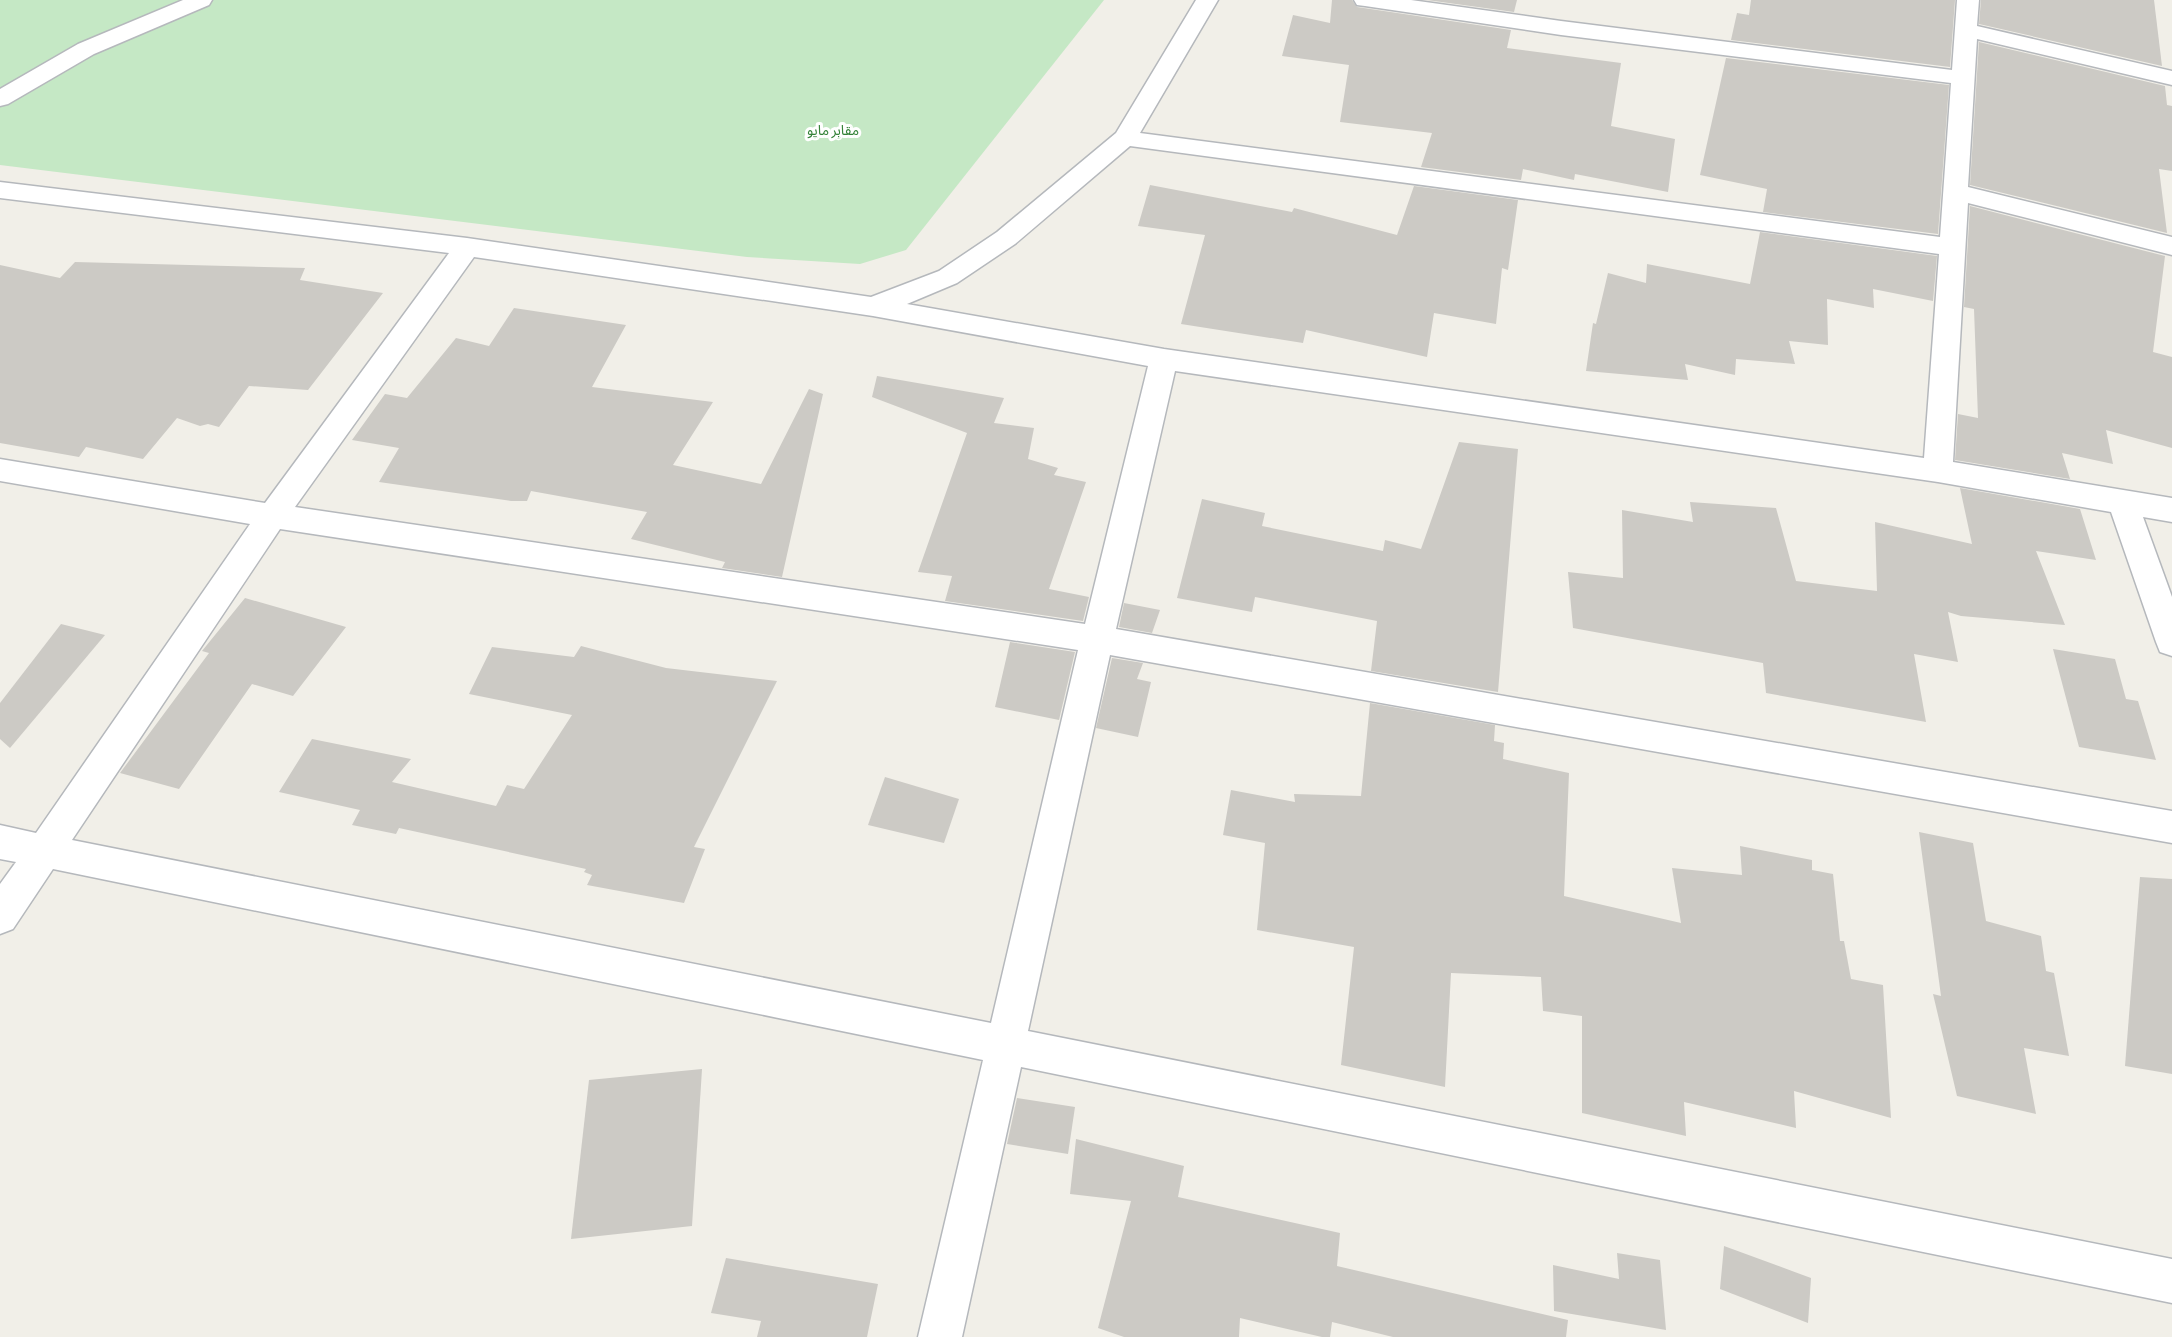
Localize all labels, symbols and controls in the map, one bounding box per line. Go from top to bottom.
park label: مقابر مايو [807,124,859,139]

